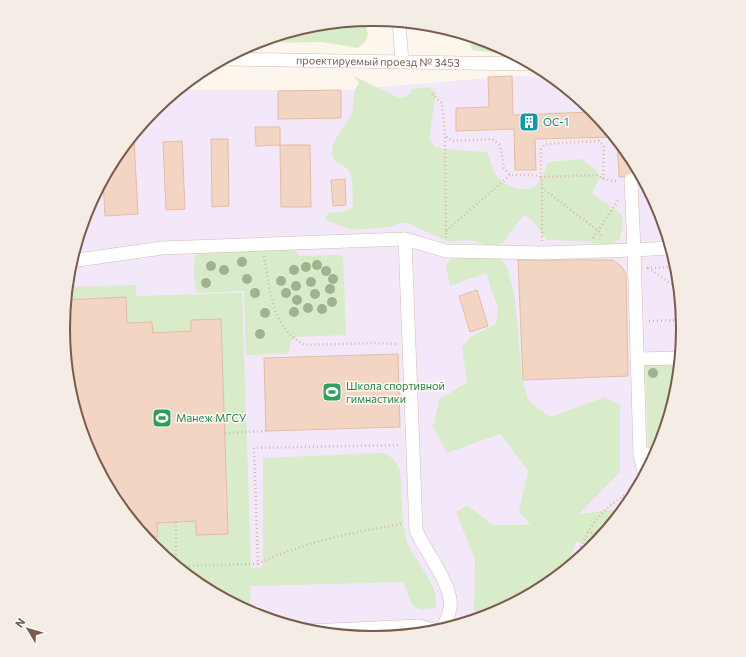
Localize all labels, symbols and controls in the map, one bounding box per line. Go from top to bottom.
street label: проектируемый проезд № 3453 [296,53,460,69]
building icon: ОС-1 [518,111,540,133]
place label: ОС-1 [543,115,569,128]
place label: Школа спортивной гимнастики [346,379,445,405]
sports icon: Школа спортивной гимнастики [321,381,343,403]
sports icon: Манеж МГСУ [151,407,173,429]
place label: Манеж МГСУ [176,411,247,424]
north arrow [8,609,48,649]
text: N [12,615,27,630]

